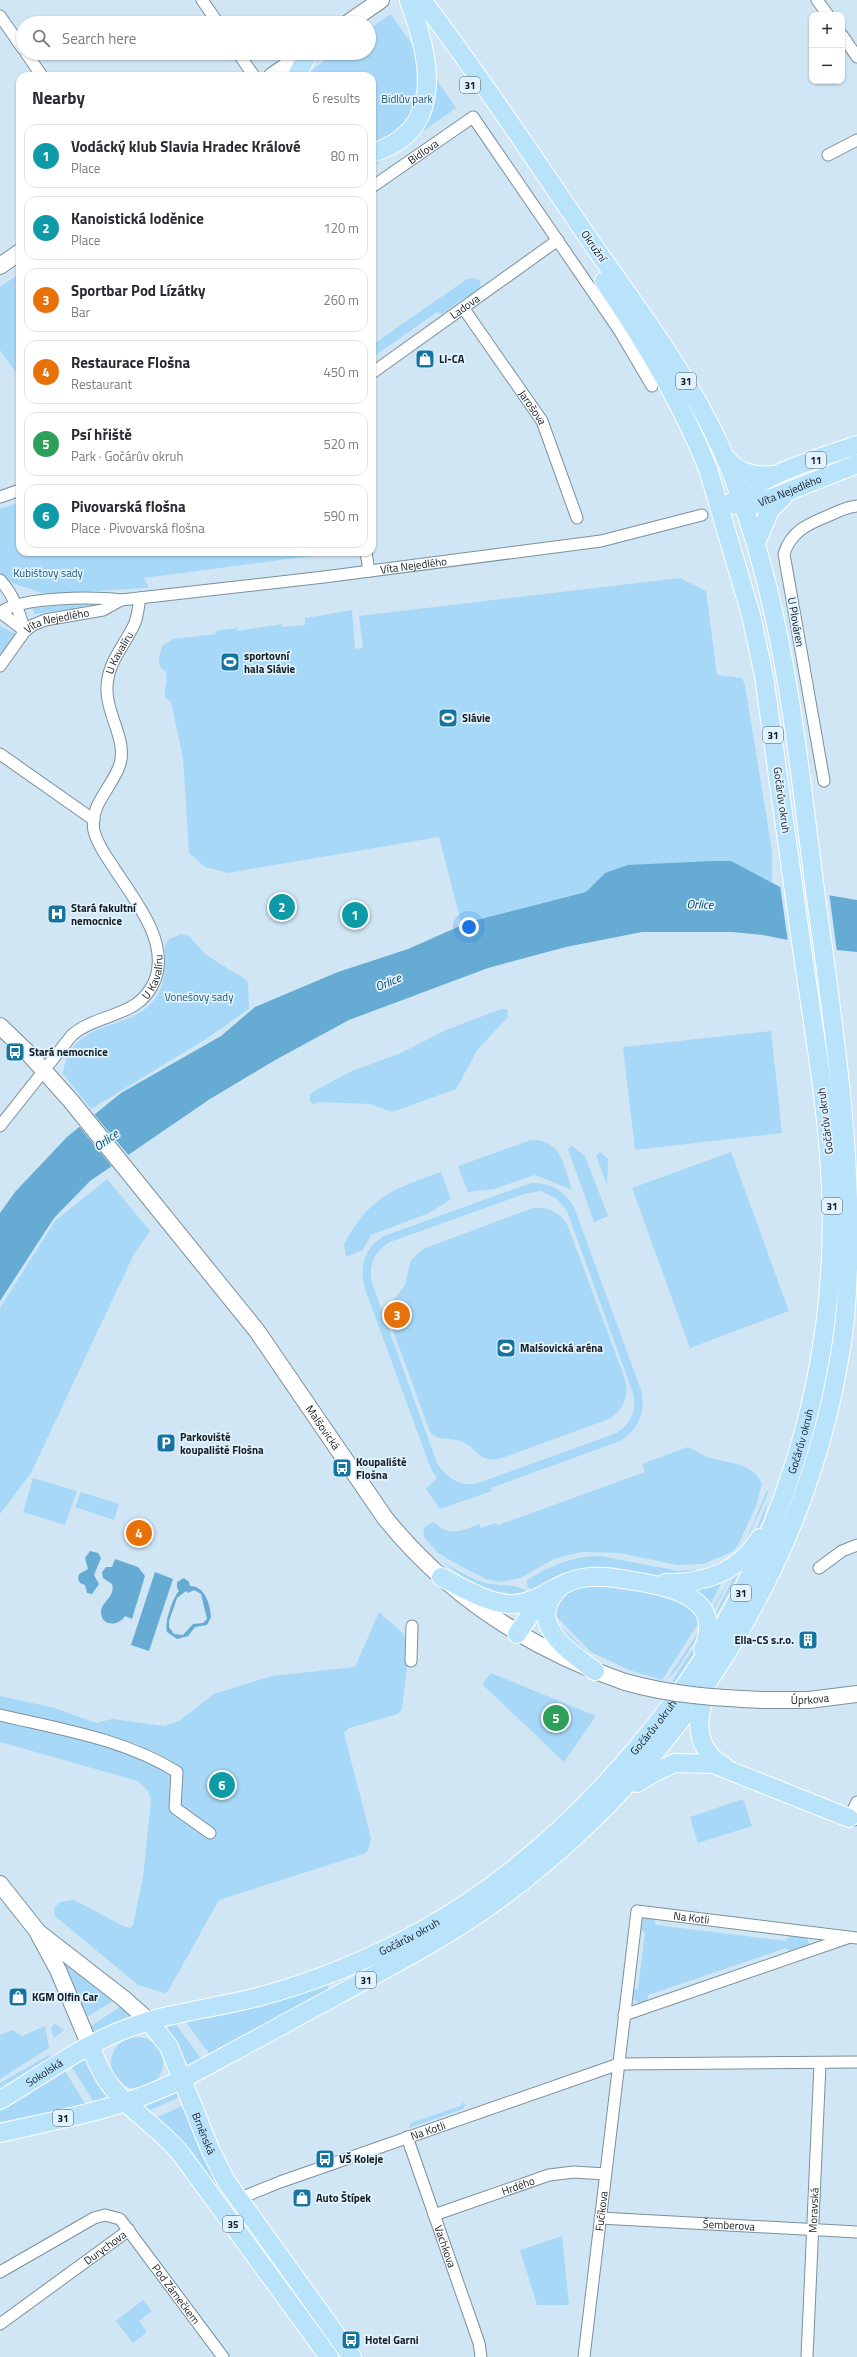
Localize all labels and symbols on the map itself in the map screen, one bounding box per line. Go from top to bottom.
road number: 31 [460,77,480,93]
park label: Bidlův park [381,91,433,107]
street label: Bidlova [404,135,442,168]
street label: Okružní [577,227,612,266]
street label: Ladova [447,290,483,323]
shop icon: LI-CA [414,348,436,370]
place label: LI-CA [439,351,465,367]
road number: 31 [676,373,696,389]
street label: Jarošova [515,387,551,427]
road number: 11 [806,452,826,468]
street label: Víta Nejedlého [755,471,824,510]
street label: Víta Nejedlého [379,553,448,578]
park label: Kubištovy sady [13,565,83,581]
street label: U Plováren [784,596,808,648]
street label: Víta Nejedlého [20,605,91,637]
street label: U Kavalíru [101,628,137,676]
place label: sportovní hala Slávie [244,648,296,677]
sports icon: sportovní hala Slávie [219,651,241,673]
sports icon: Slávie [437,707,459,729]
place label: Slávie [462,710,491,726]
road number: 31 [763,727,783,743]
street label: Gočárův okruh [769,766,795,834]
pin: 2 [269,892,295,922]
water label: Orlice [686,894,715,914]
place label: Stará fakultní nemocnice [71,900,137,929]
pin: 1 [342,900,368,930]
hospital icon: Stará fakultní nemocnice [46,903,68,925]
your location [459,917,479,937]
street label: U Kavalíru [138,954,166,1003]
water label: Orlice [372,967,405,996]
park label: Vonešovy sady [165,989,234,1005]
bus stop icon: Stará nemocnice [4,1041,26,1063]
place label: Stará nemocnice [29,1044,108,1060]
street label: Gočárův okruh [813,1087,837,1155]
water label: Orlice [90,1124,124,1156]
road number: 31 [822,1198,842,1214]
pin: 3 [384,1300,410,1330]
sports icon: Malšovická aréna [495,1337,517,1359]
place label: Malšovická aréna [520,1340,603,1356]
street label: Malšovická [302,1402,344,1454]
street label: Gočárův okruh [784,1407,817,1476]
place label: Parkoviště koupaliště Flošna [180,1429,264,1458]
parking icon: Parkoviště koupaliště Flošna [155,1432,177,1454]
place label: Koupaliště Flošna [356,1454,407,1483]
bus stop icon: Koupaliště Flošna [331,1457,353,1479]
pin: 4 [126,1518,152,1548]
road number: 31 [731,1585,751,1601]
building icon: Ella-CS s.r.o. [797,1629,819,1651]
place label: Ella-CS s.r.o. [734,1632,794,1648]
street label: Úprkova [791,1690,830,1708]
street label: Gočárův okruh [626,1696,680,1759]
pin: 5 [543,1703,569,1733]
pin: 6 [209,1770,235,1800]
street label: Na Kotli [673,1908,710,1928]
street label: Gočárův okruh [376,1914,443,1959]
road number: 31 [356,1972,376,1988]
shop icon: KGM Olfin Car [7,1986,29,2008]
place label: KGM Olfin Car [32,1989,98,2005]
street label: Sokolská [23,2055,66,2090]
road number: 31 [53,2110,73,2126]
street label: Brněnská [188,2110,220,2158]
street label: Na Kotli [408,2117,448,2144]
bus stop icon: VŠ Koleje [314,2148,336,2170]
place label: VŠ Koleje [339,2151,384,2167]
street label: Hrdého [499,2173,537,2199]
shop icon: Auto Štípek [291,2187,313,2209]
street label: Moravská [805,2187,823,2233]
place label: Auto Štípek [316,2190,371,2206]
street label: Fučíkova [591,2190,612,2232]
road number: 35 [223,2216,243,2232]
street label: Šemberova [702,2216,756,2234]
street label: Vachkova [430,2223,460,2270]
street label: Durychova [80,2226,130,2268]
street label: Pod Zámečkem [148,2261,204,2327]
bus stop icon: Hotel Garni [340,2329,362,2351]
place label: Hotel Garni [365,2332,419,2348]

